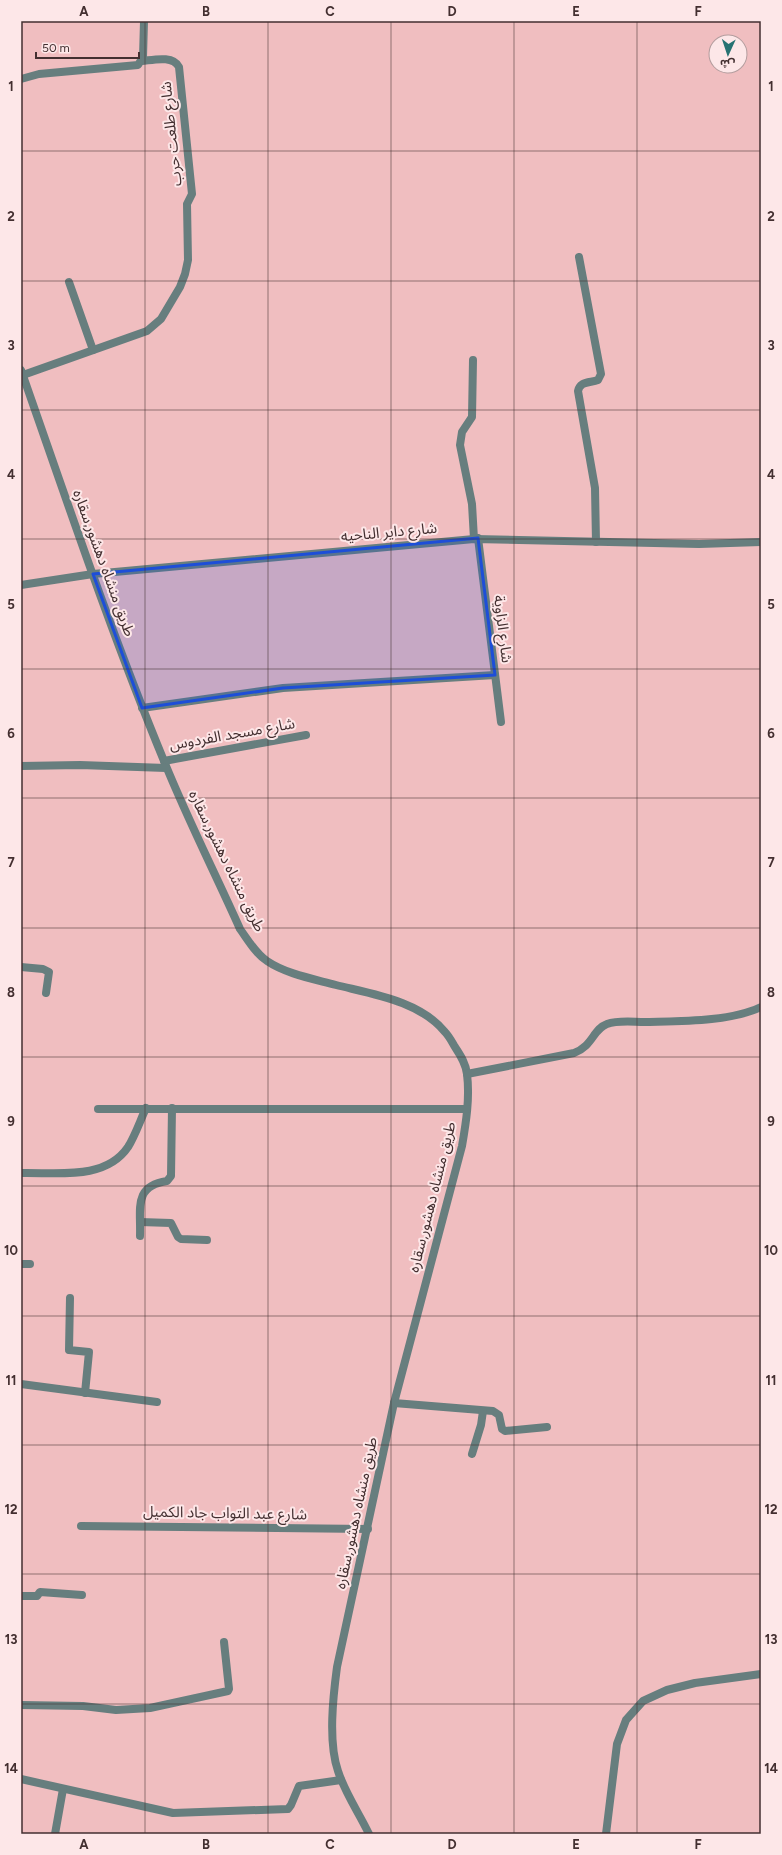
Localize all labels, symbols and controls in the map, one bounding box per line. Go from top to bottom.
text: A [79,4,89,19]
text: B [202,4,210,19]
text: C [325,4,335,19]
text: D [447,4,457,19]
text: E [572,4,580,19]
text: F [694,4,702,19]
scale bar [36,34,139,60]
north arrow [708,34,748,74]
text: 50 m [42,41,70,55]
text: ش [720,57,735,70]
text: 1 [8,79,14,94]
text: 1 [768,79,774,94]
street label: شارع طلعت حرب [157,80,188,187]
text: 2 [7,209,15,224]
text: 2 [767,209,775,224]
text: 3 [7,338,15,353]
text: 3 [767,338,775,353]
text: 4 [7,467,15,482]
text: 4 [767,467,775,482]
street label: طريق منشاه دهشور,سقاره [68,487,139,639]
street label: شارع داير الناحيه [340,519,438,548]
street label: شارع الزاوية [487,594,516,664]
text: 5 [7,597,15,612]
text: 5 [767,597,775,612]
street label: شارع مسجد الفردوس [168,714,297,757]
text: 6 [7,726,15,741]
text: 6 [767,726,775,741]
street label: طريق منشاه دهشور,سقاره [184,787,269,935]
text: 7 [7,855,15,870]
text: 7 [767,855,775,870]
text: 8 [7,985,15,1000]
text: 8 [767,985,775,1000]
text: 9 [7,1114,15,1129]
text: 9 [767,1114,775,1129]
street label: طريق منشاه دهشور,سقاره [405,1120,460,1275]
text: 10 [4,1243,18,1258]
text: 10 [764,1243,778,1258]
text: 11 [6,1373,16,1388]
text: 11 [766,1373,776,1388]
street label: طريق منشاه دهشور,سقاره [331,1435,382,1591]
text: 12 [4,1502,18,1517]
text: 12 [764,1502,778,1517]
street label: شارع عبد التواب جاد الكميل [143,1503,307,1526]
text: 13 [5,1632,17,1647]
text: 13 [765,1632,777,1647]
text: 14 [4,1761,18,1776]
text: 14 [764,1761,778,1776]
text: A [79,1837,89,1852]
text: B [202,1837,210,1852]
text: C [325,1837,335,1852]
text: D [447,1837,457,1852]
text: E [572,1837,580,1852]
text: F [694,1837,702,1852]

